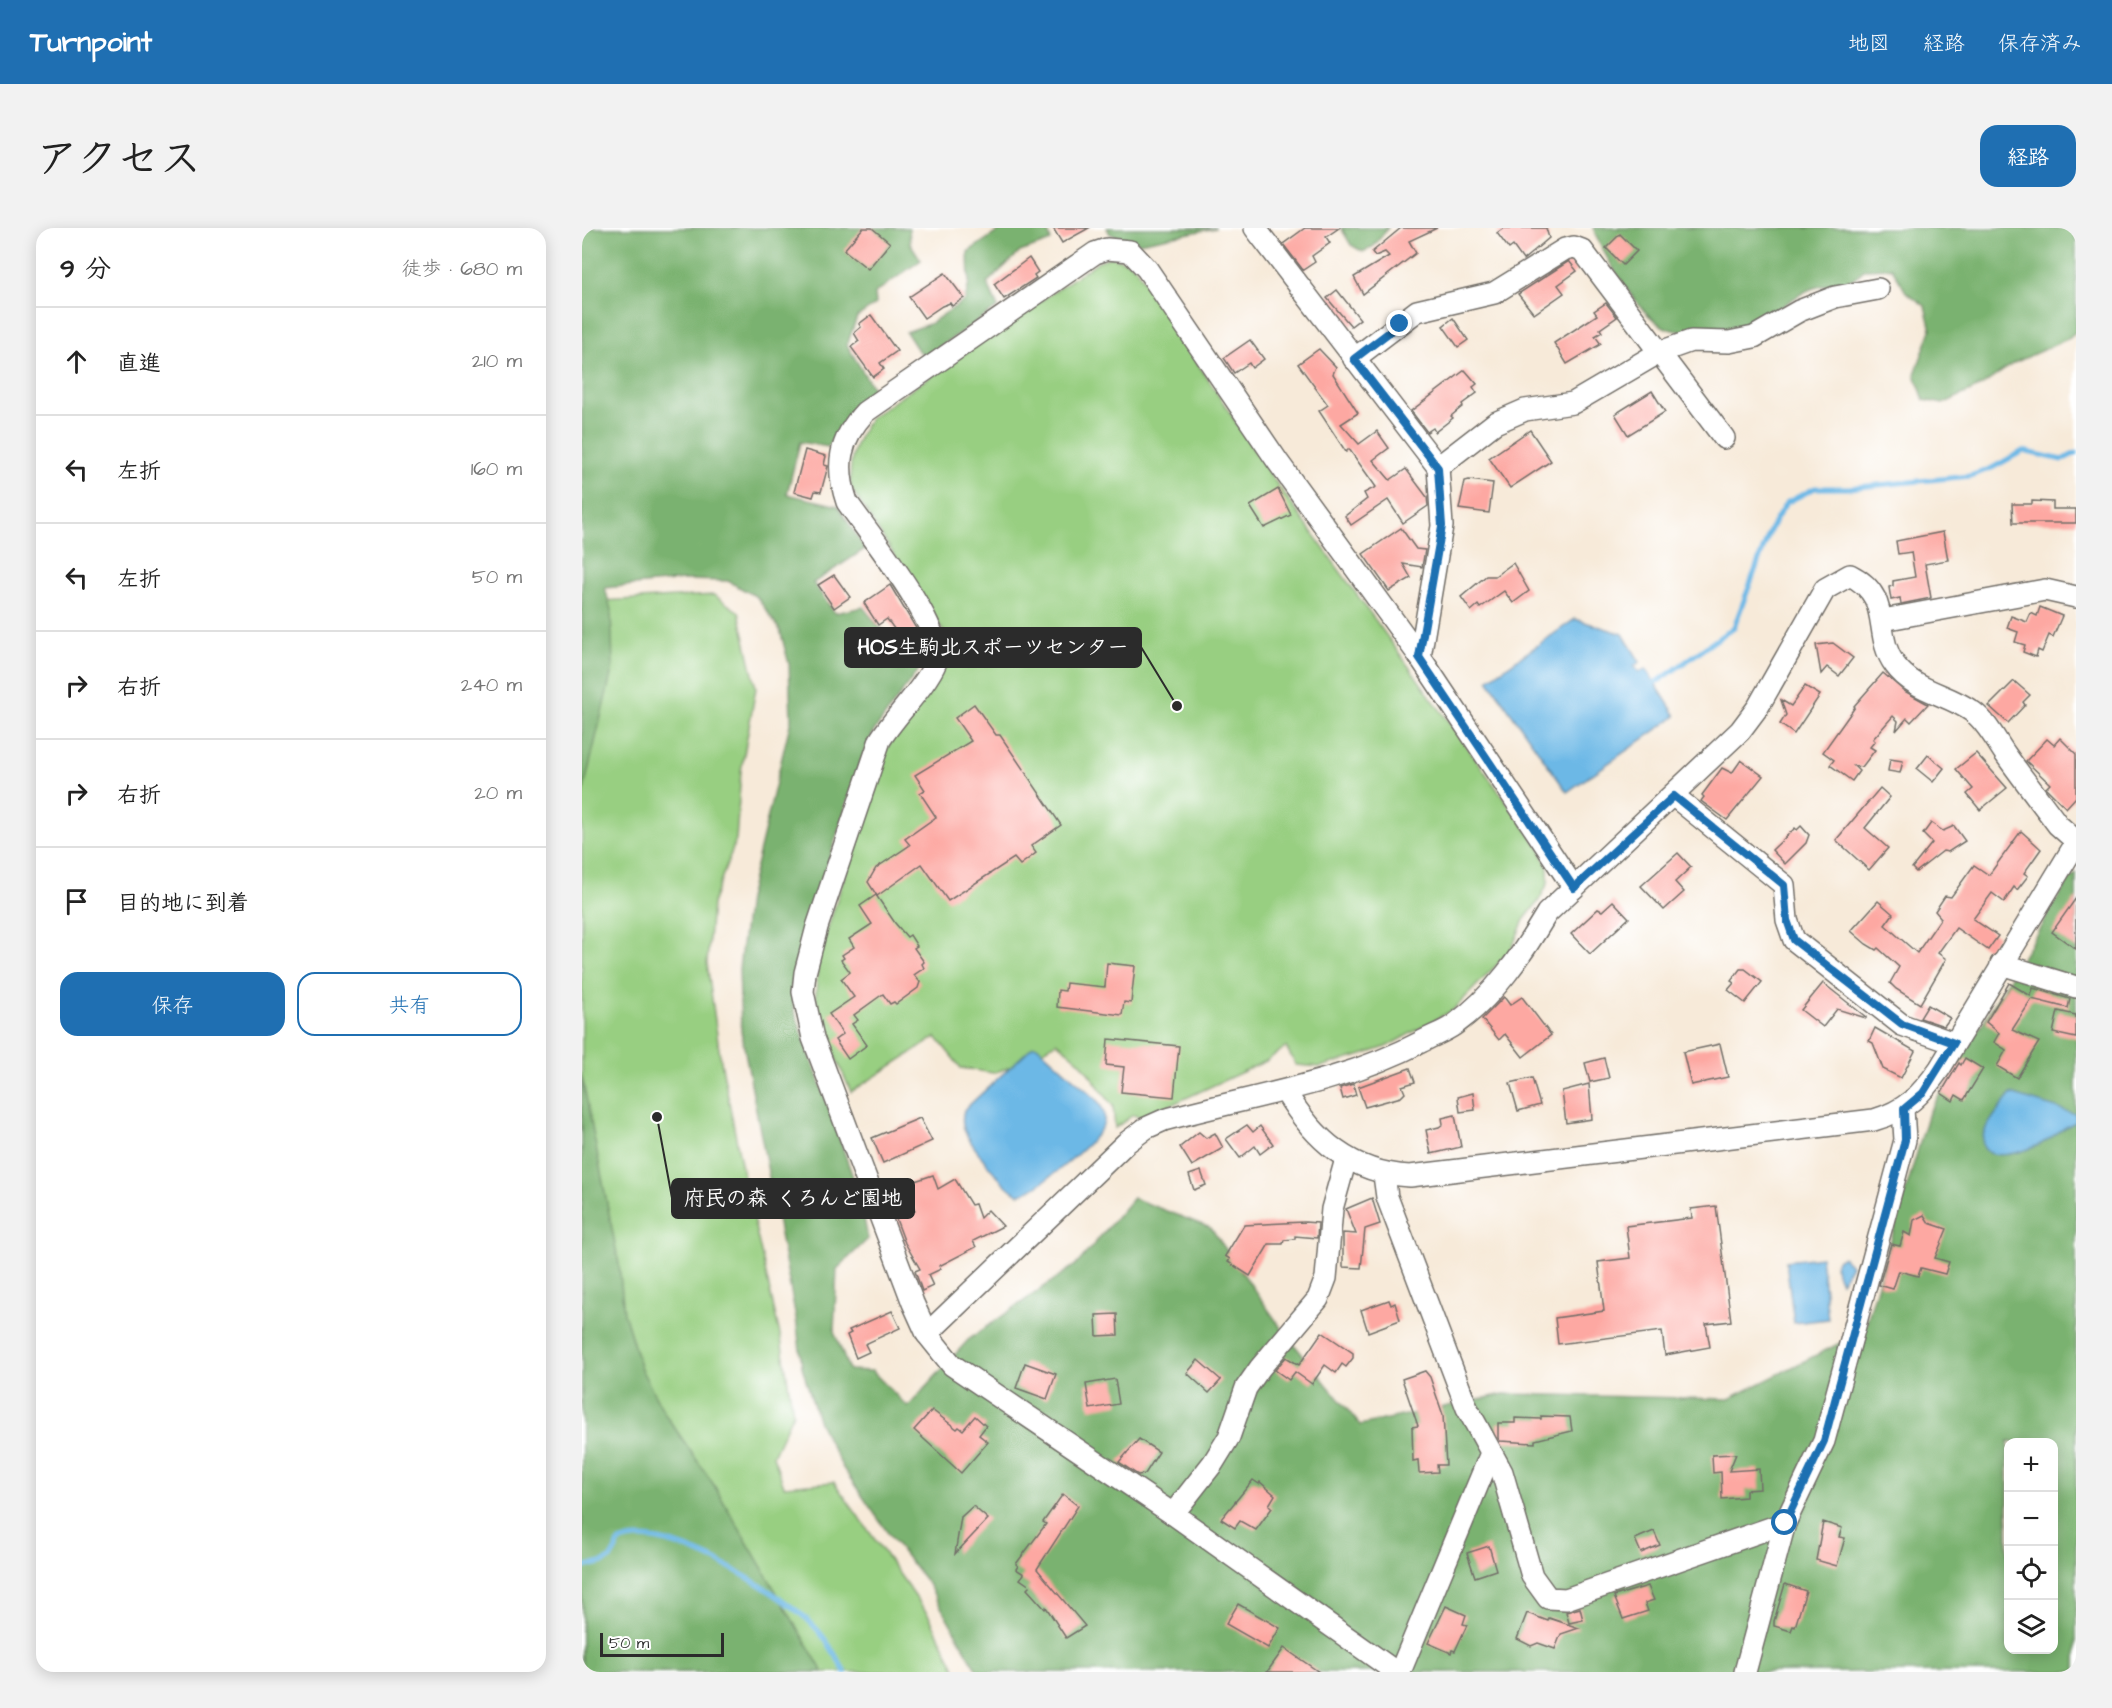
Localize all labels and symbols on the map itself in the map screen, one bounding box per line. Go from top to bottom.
route end [1386,310,1412,336]
callout: HOS生駒北スポーツセンター [845,628,1141,667]
text: HOS生駒北スポーツセンター [858,633,1128,662]
callout: 府民の森 くろんど園地 [672,1179,914,1218]
text: 府民の森 くろんど園地 [684,1184,902,1213]
route start [1771,1509,1797,1535]
scale bar [600,1630,724,1658]

